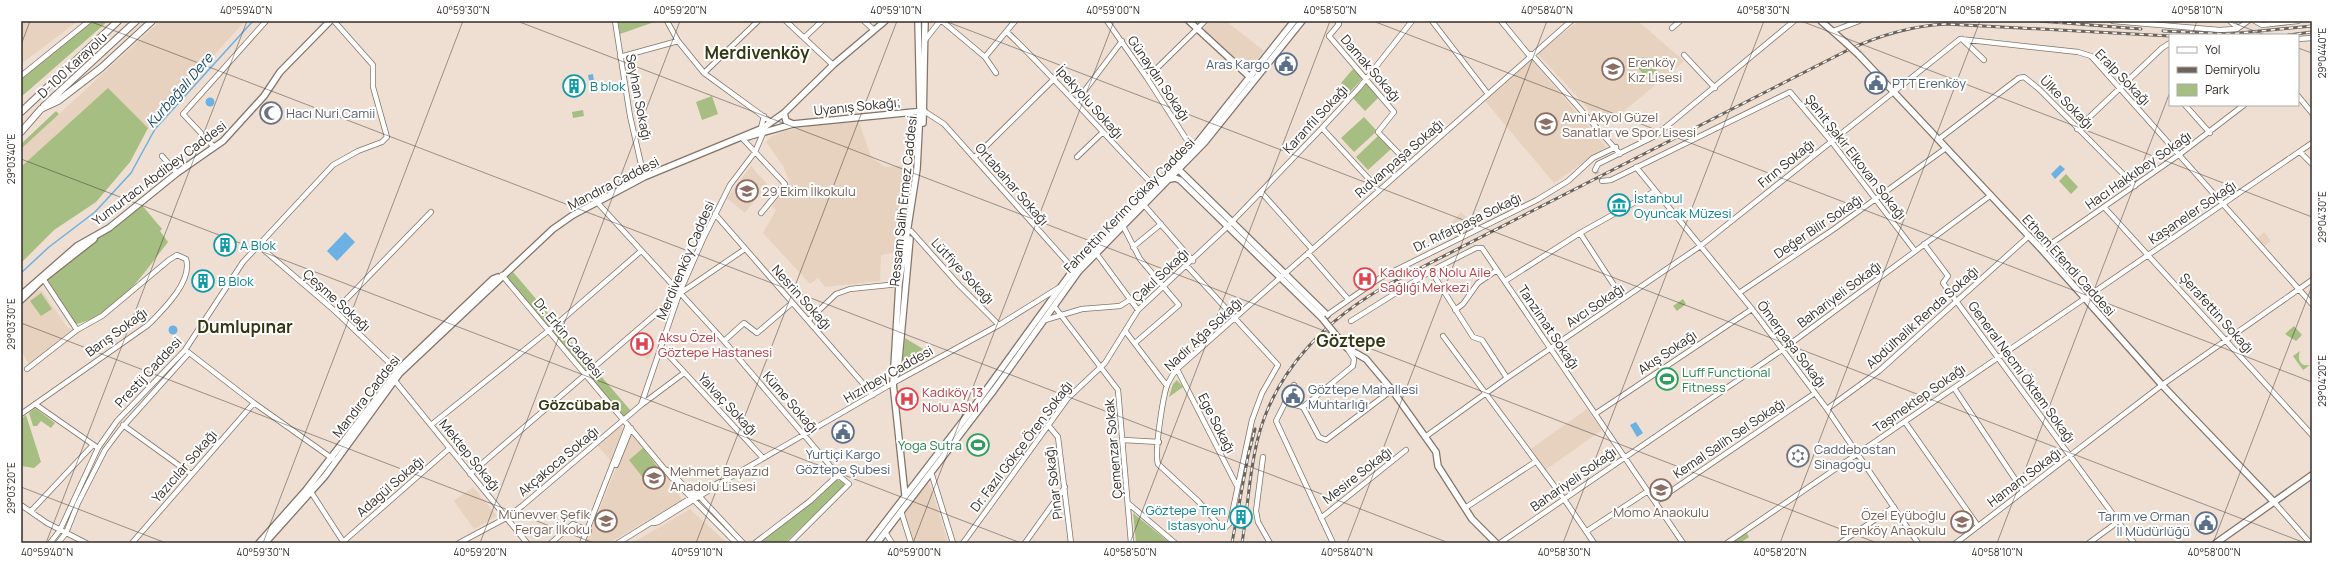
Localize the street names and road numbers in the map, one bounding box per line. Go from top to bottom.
street label: D-100 Karayolu [33,28,111,102]
street label: Damak Sokağı [1337,31,1405,105]
street label: Günaydın Sokağı [1124,32,1194,124]
street label: Eralp Sokağı [2091,45,2155,109]
street label: Seyhan Sokağı [622,52,656,142]
street label: İpekyolu Sokağı [1052,62,1128,142]
street label: Ülke Sokağı [2036,71,2098,133]
street label: Karanfil Sokağı [1278,81,1352,157]
street label: Şehit Şakir Elkovan Sokağı [1801,91,1911,223]
street label: Uyanış Sokağı; [813,92,901,120]
street label: Ressam Salih Ermez Caddesi [885,115,921,287]
street label: Rıdvanpaşa Sokağı [1351,115,1447,201]
street label: Yumurtacı Abdibey Caddesi [88,117,230,229]
street label: Hacı Hakkıbey Sokağı [2081,127,2195,213]
street label: Fahrettin Kerim Gökay Caddesi [1059,133,1199,277]
street label: Fırın Sokağı [1754,135,1818,191]
street label: Ortabahar Sokağı [971,139,1053,229]
street label: Mandıra Caddesi [564,152,662,214]
street label: Kaşaneler Sokağı [2145,176,2239,248]
street label: Dr. Rıfatpaşa Sokağı [1410,188,1524,256]
street label: Değer Bilir Sokağı [1770,190,1866,262]
street label: Merdivenköy Caddesi [652,198,718,322]
street label: Ethem Efendi Caddesi [2019,210,2119,320]
street label: Lütfiye Sokağı [928,234,998,308]
street label: Çakıl Sokağı [1128,244,1192,306]
street label: Bahariyeli Sokağı [1793,256,1885,332]
street label: Nesrin Sokağı [768,261,836,333]
street label: Abdülhalik Renda Sokağı [1862,262,1982,372]
street label: Çeşme Sokağı [299,265,375,335]
street label: Şerafettin Sokağı [2176,269,2258,357]
street label: Avcı Sokağı [1562,279,1628,331]
street label: Tanzimat Sokağı [1514,281,1584,373]
street label: Nadir Ağa Sokağı [1160,293,1246,375]
street label: Dr. Erkin Caddesi [530,294,608,382]
street label: Ömerpaşa Sokağı [1753,297,1831,391]
street label: General Necmi Öktem Sokağı [1964,297,2080,447]
street label: Barış Sokağı [81,303,151,361]
street label: Akış Sokağı [1634,326,1700,378]
street label: Prestij Caddesi [111,333,185,411]
street label: Hızırbey Caddesi [840,341,936,407]
street label: Mandıra Caddesi [328,351,404,441]
street label: Taşmektep Sokağı [1869,359,1969,437]
street label: Küme Sokağı [759,367,823,437]
street label: Yalvaç Sokağı [694,369,762,439]
street label: Dr. Fazıl Gökçe Ören Sokağı [966,377,1076,515]
street label: Ege Sokağı [1194,390,1240,456]
street label: Kemal Salih Sel Sokağı [1669,394,1789,482]
street label: Çemenzar Sokak [1100,398,1126,499]
street label: Mektep Sokağı [435,415,505,495]
street label: Akçakoca Sokağı [514,422,602,500]
street label: Yazıcılar Sokağı [147,426,221,506]
street label: Mesire Sokağı [1319,442,1395,508]
street label: Bahariyeli Sokağı [1527,443,1619,515]
street label: Hamam Sokağı [1983,443,2065,511]
street label: Pınar Sokağı [1040,446,1066,520]
street label: Adagül Sokağı [352,452,428,520]

